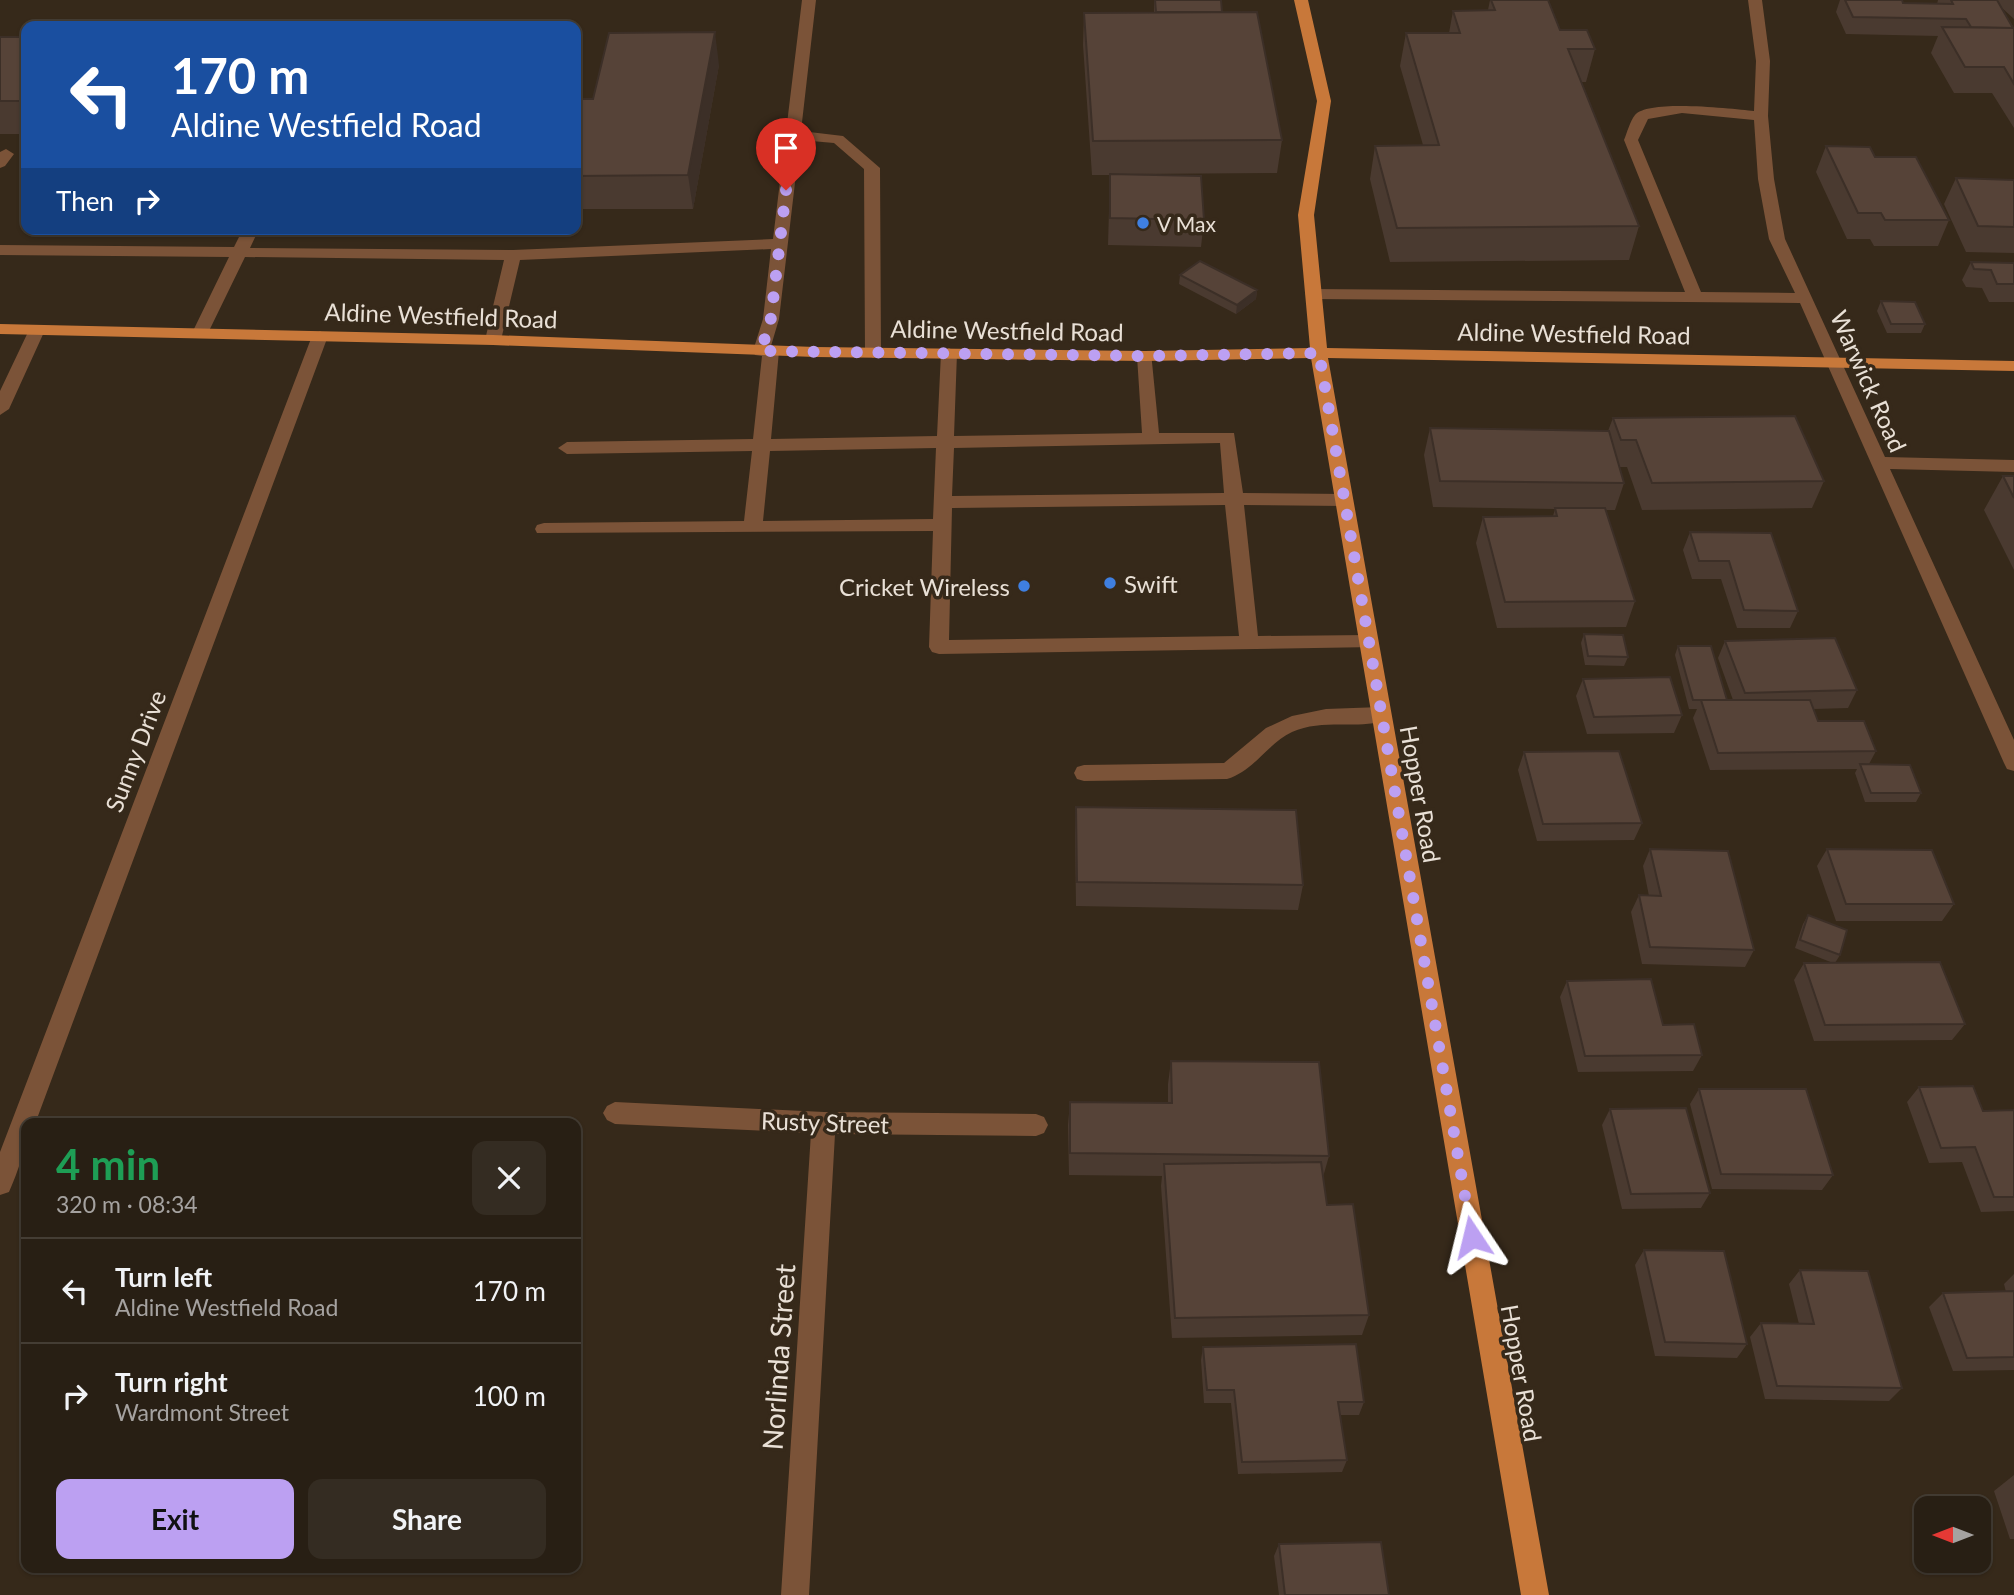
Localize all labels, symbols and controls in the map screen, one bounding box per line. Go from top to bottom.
text: 170 m [171,46,309,104]
icon: left [56,49,147,140]
text: Aldine Westfield Road [171,105,482,144]
pin [756,118,816,190]
icon: arrive [767,129,805,167]
icon: right [128,182,166,220]
text: Then [56,185,114,217]
place label: V Max [1157,211,1216,236]
marker: V Max [1135,215,1151,231]
street label: Aldine Westfield Road [324,296,558,334]
street label: Warwick Road [1825,306,1913,456]
street label: Aldine Westfield Road [890,313,1124,347]
street label: Aldine Westfield Road [1457,316,1691,350]
place label: Swift [1124,569,1178,598]
place label: Cricket Wireless [839,572,1010,601]
marker: Swift [1102,575,1118,591]
marker: Cricket Wireless [1016,578,1032,594]
street label: Sunny Drive [99,686,171,816]
street label: Hopper Road [1395,723,1447,865]
street label: Rusty Street [761,1105,890,1139]
text: 4 min [56,1139,160,1189]
button: close [472,1141,546,1215]
text: 320 m · 08:34 [56,1190,198,1218]
position arrow [1435,1200,1509,1274]
text: Turn left [115,1261,212,1293]
street label: Norlinda Street [755,1263,801,1451]
icon: left [56,1272,94,1310]
text: 170 m [473,1275,546,1307]
text: Aldine Westfield Road [115,1293,338,1321]
street label: Hopper Road [1496,1302,1548,1444]
text: Turn right [115,1366,228,1398]
icon: right [56,1377,94,1415]
text: 100 m [473,1380,546,1412]
text: Wardmont Street [115,1398,289,1426]
button: Exit [56,1479,294,1559]
button: Share [308,1479,546,1559]
north arrow [1914,1496,1992,1573]
map controls [1914,1496,1991,1573]

